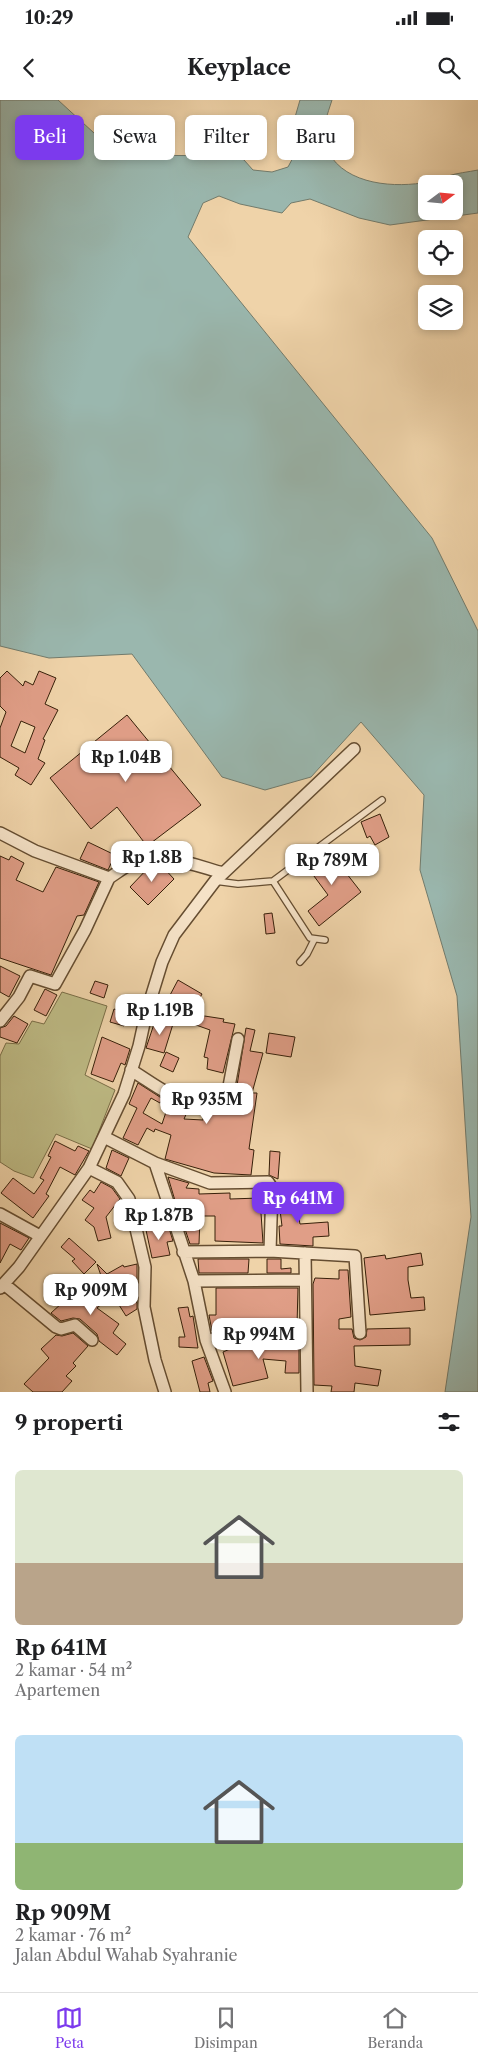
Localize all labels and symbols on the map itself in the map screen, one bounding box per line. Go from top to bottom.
north arrow [418,175,462,220]
pin: Rp 1.04B [74,740,178,783]
pin: Rp 1.8B [106,840,198,883]
pin: Rp 789M [286,844,378,886]
pin: Rp 1.19B [108,994,212,1036]
pin: Rp 935M [161,1082,253,1125]
pin: Rp 641M [252,1182,344,1224]
pin: Rp 1.87B [107,1198,211,1241]
pin: Rp 909M [45,1274,137,1316]
pin: Rp 994M [213,1318,305,1360]

